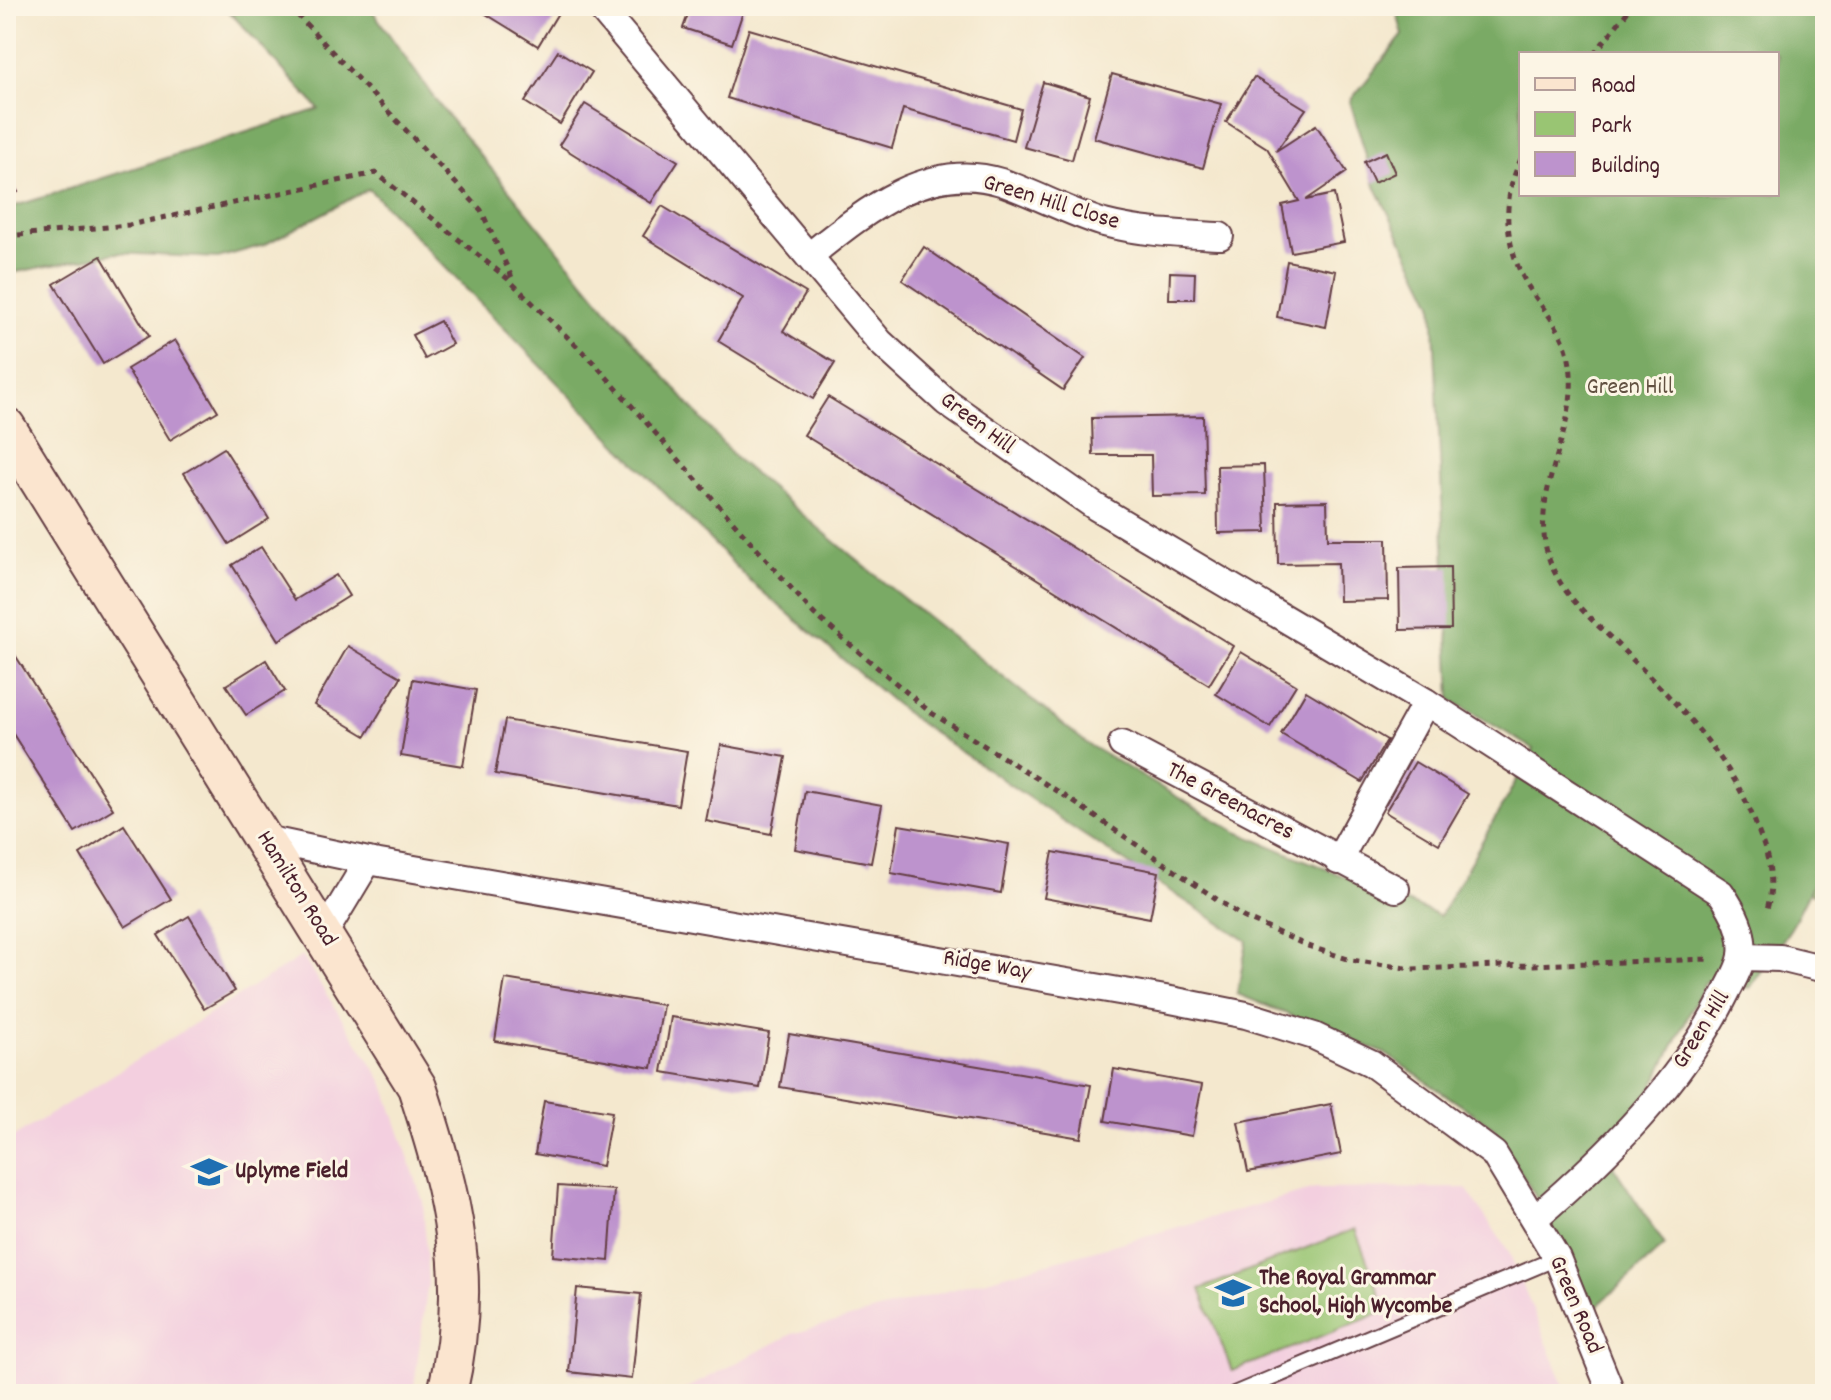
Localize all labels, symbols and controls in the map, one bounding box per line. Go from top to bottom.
legend [1519,52,1779,196]
text: Road [1591,70,1636,104]
text: Park [1591,110,1632,144]
text: Building [1591,150,1660,184]
street label: Green Hill Close [978,166,1124,240]
park label: Green Hill [1587,371,1674,405]
street label: Green Hill [932,384,1022,464]
street label: The Greenacres [1160,754,1300,850]
street label: Hamilton Road [247,824,345,954]
street label: Ridge Way [940,942,1035,991]
street label: Green Hill [1665,984,1740,1076]
school or university icon: Uplyme Field [190,1153,228,1191]
place label: Uplyme Field [235,1155,348,1189]
street label: Green Road [1539,1251,1611,1359]
place label: The Royal Grammar School, High Wycombe [1259,1262,1453,1324]
school or university icon: The Royal Grammar School, High Wycombe [1214,1274,1252,1312]

